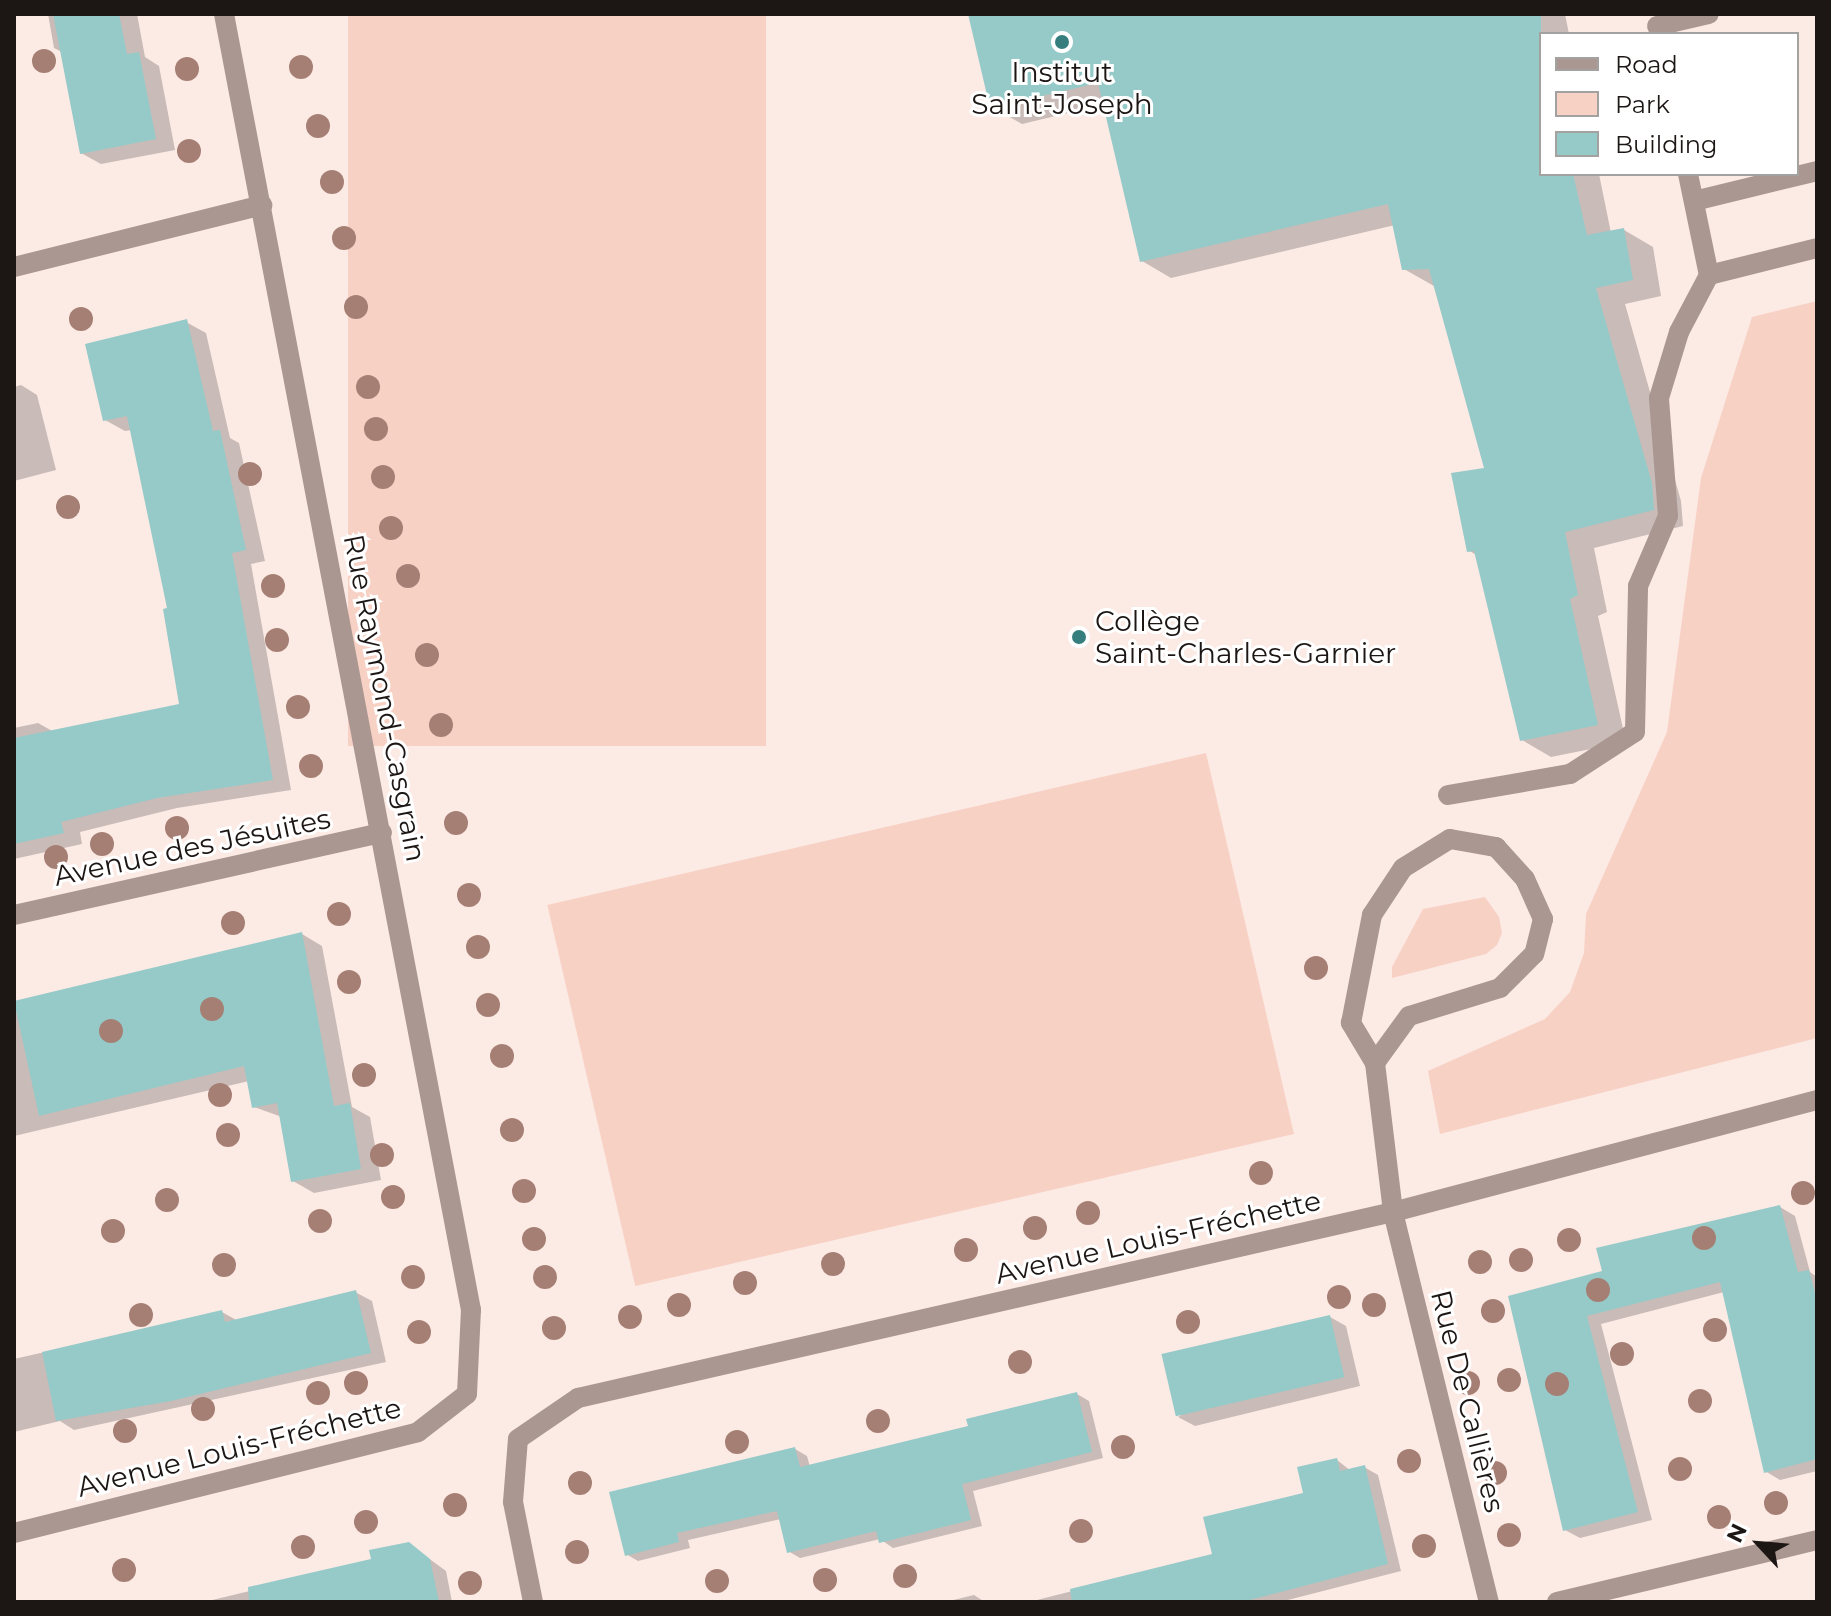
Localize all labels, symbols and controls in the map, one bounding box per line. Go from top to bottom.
legend [1539,32,1799,176]
marker: Institut Saint-Joseph [1053,33,1071,51]
text: Road [1615,50,1678,79]
place label: Institut Saint-Joseph [971,55,1153,121]
text: Park [1615,90,1670,119]
text: Building [1615,130,1718,159]
street label: Rue Raymond-Casgrain [337,531,433,865]
place label: Collège Saint-Charles-Garnier [1095,604,1396,670]
marker: Collège Saint-Charles-Garnier [1070,628,1088,646]
street label: Avenue des Jésuites [51,801,333,893]
street label: Avenue Louis-Fréchette [992,1183,1324,1291]
street label: Rue De Callières [1424,1286,1512,1516]
street label: Avenue Louis-Fréchette [73,1390,405,1504]
north arrow [1719,1504,1799,1584]
text: N [1721,1519,1753,1547]

